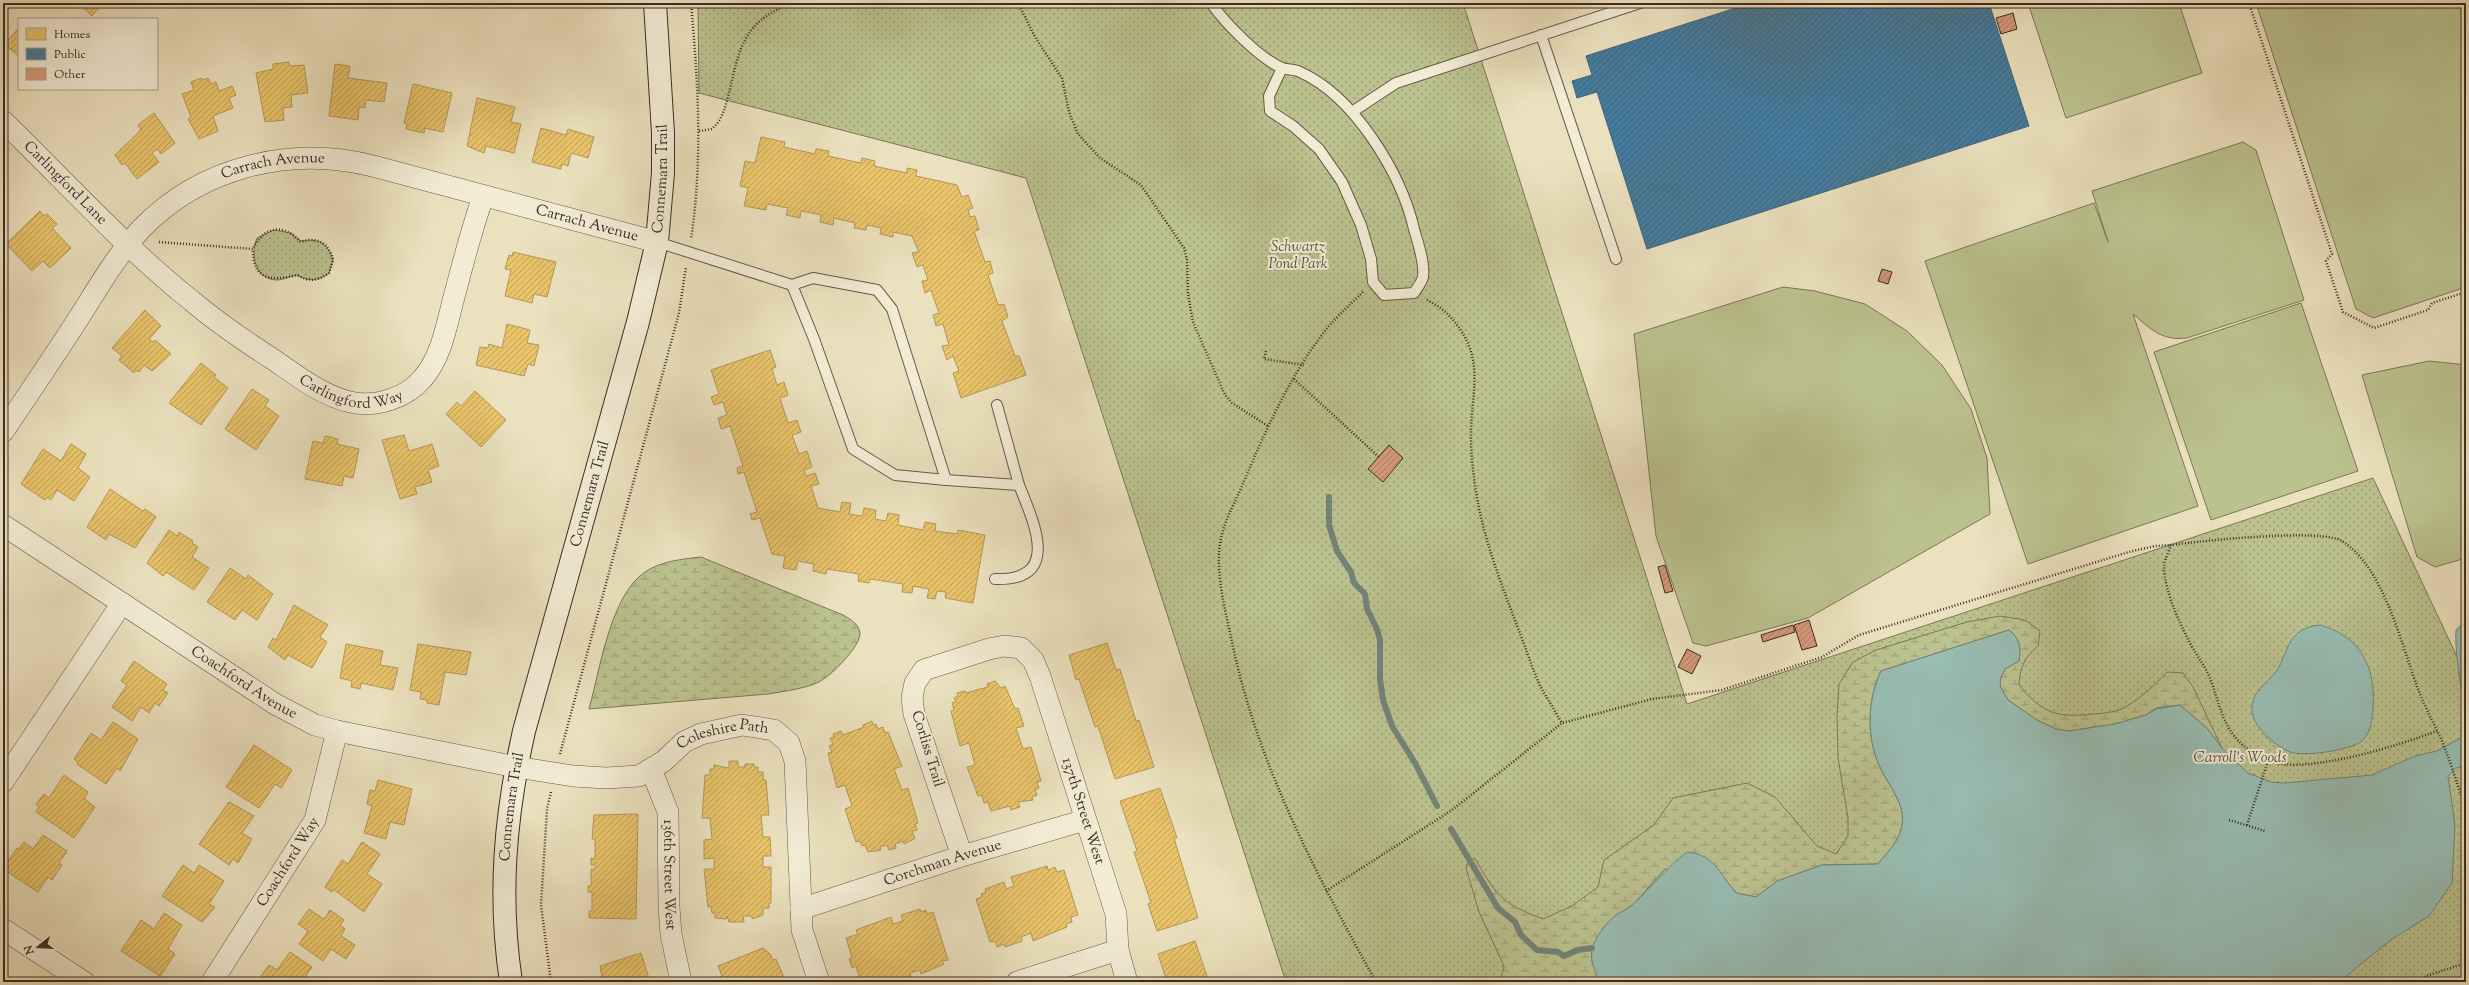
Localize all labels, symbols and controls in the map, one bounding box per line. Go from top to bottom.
legend [18,18,158,90]
text: Homes [54,26,90,44]
text: Public [54,46,87,64]
text: Other [54,66,86,84]
street label: Connemara Trail [647,123,674,234]
street label: Carlingford Lane [19,136,112,230]
street label: Carrach Avenue [218,148,325,185]
street label: Carrach Avenue [533,200,641,247]
park label: Schwartz Pond Park [1269,237,1328,275]
street label: Carlingford Way [295,370,407,414]
street label: Connemara Trail [565,438,615,549]
street label: Coachford Avenue [187,641,301,724]
street label: Corliss Trail [905,708,949,790]
street label: Coleshire Path [672,714,770,754]
park label: Carroll's Woods [2193,748,2287,769]
street label: Connemara Trail [495,751,530,862]
street label: 137th Street West [1056,755,1110,867]
street label: Coachford Way [252,813,325,911]
street label: 136th Street West [658,819,681,931]
street label: Corchman Avenue [881,834,1004,892]
north arrow [18,927,58,967]
text: N [20,943,39,957]

